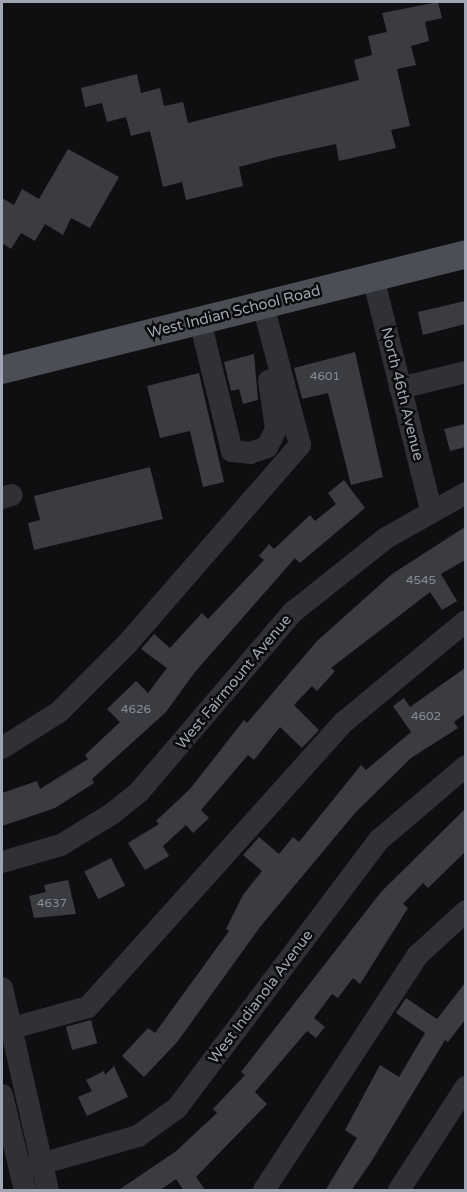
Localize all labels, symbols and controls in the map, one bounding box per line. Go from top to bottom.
street label: West Indian School Road [146,282,322,342]
street label: North 46th Avenue [377,325,427,463]
house number: 4601 [310,370,340,384]
house number: 4545 [406,574,436,588]
street label: West Fairmount Avenue [172,611,296,753]
house number: 4626 [121,703,151,717]
house number: 4602 [411,710,441,724]
house number: 4637 [37,897,67,911]
street label: West Indianola Avenue [205,927,317,1067]

